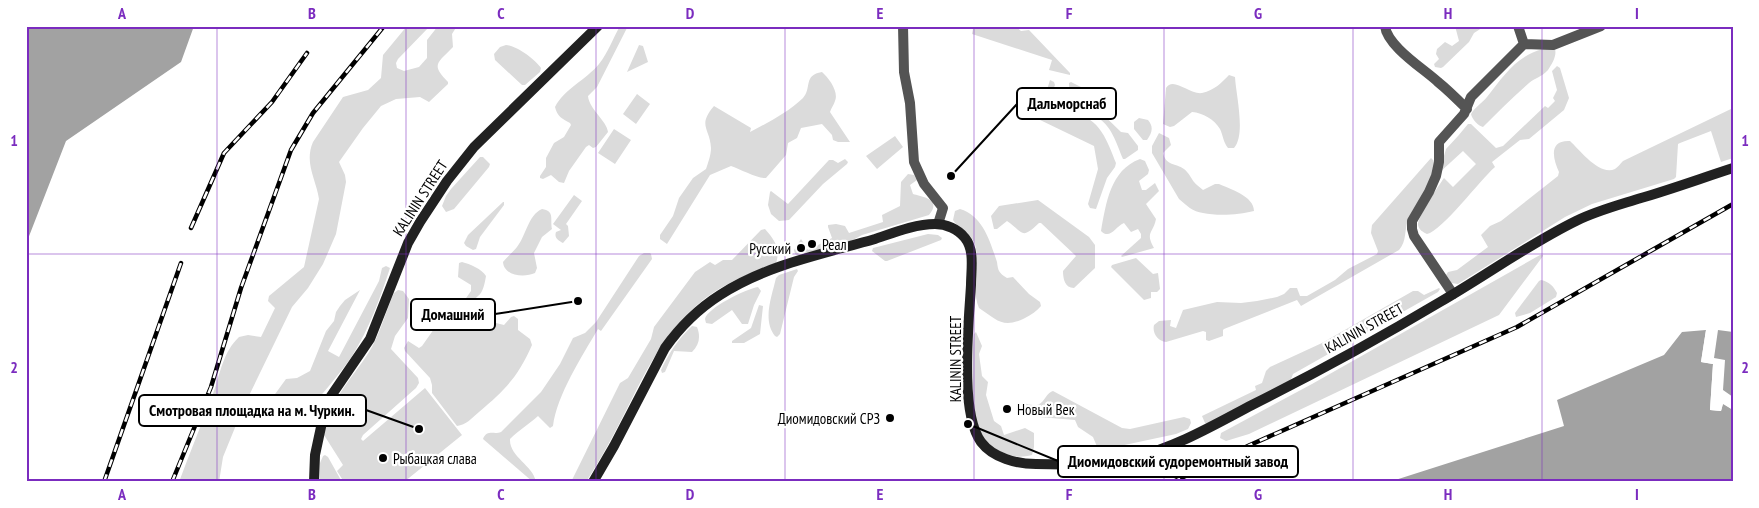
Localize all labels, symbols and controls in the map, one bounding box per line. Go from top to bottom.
text: A [117,3,127,23]
text: B [308,3,316,23]
text: C [497,3,505,23]
text: D [686,3,695,23]
text: E [877,3,884,23]
text: F [1066,3,1073,23]
text: G [1254,3,1262,23]
text: H [1444,3,1452,23]
text: I [1635,3,1639,23]
callout: Дальморснаб [1017,88,1116,119]
text: Дальморснаб [1028,93,1106,113]
text: 1 [10,130,18,150]
text: 1 [1741,130,1749,150]
street label: KALININ STREET [388,156,452,239]
place label: Реал [822,235,847,254]
marker: Реал [806,238,818,250]
place label: Русский [749,239,791,258]
marker: Русский [795,242,807,254]
callout: Домашний [411,299,495,330]
street label: KALININ STREET [1322,299,1407,357]
text: Домашний [421,304,485,324]
street label: KALININ STREET [946,315,965,402]
text: 2 [10,357,18,377]
text: 2 [1741,357,1749,377]
callout: Смотровая площадка на м. Чуркин. [139,395,366,426]
text: Смотровая площадка на м. Чуркин. [149,400,355,420]
place label: Новый Век [1017,400,1075,419]
marker: Новый Век [1001,403,1013,415]
place label: Диомидовский СРЗ [778,409,880,428]
marker: Диомидовский СРЗ [884,412,896,424]
callout: Диомидовский судоремонтный завод [1058,446,1298,477]
place label: Рыбацкая слава [393,449,477,468]
text: Диомидовский судоремонтный завод [1068,451,1289,471]
marker: Рыбацкая слава [377,452,389,464]
text: A [117,484,127,504]
text: B [308,484,316,504]
text: C [497,484,505,504]
text: D [686,484,695,504]
text: E [877,484,884,504]
text: F [1066,484,1073,504]
text: G [1254,484,1262,504]
text: H [1444,484,1452,504]
text: I [1635,484,1639,504]

